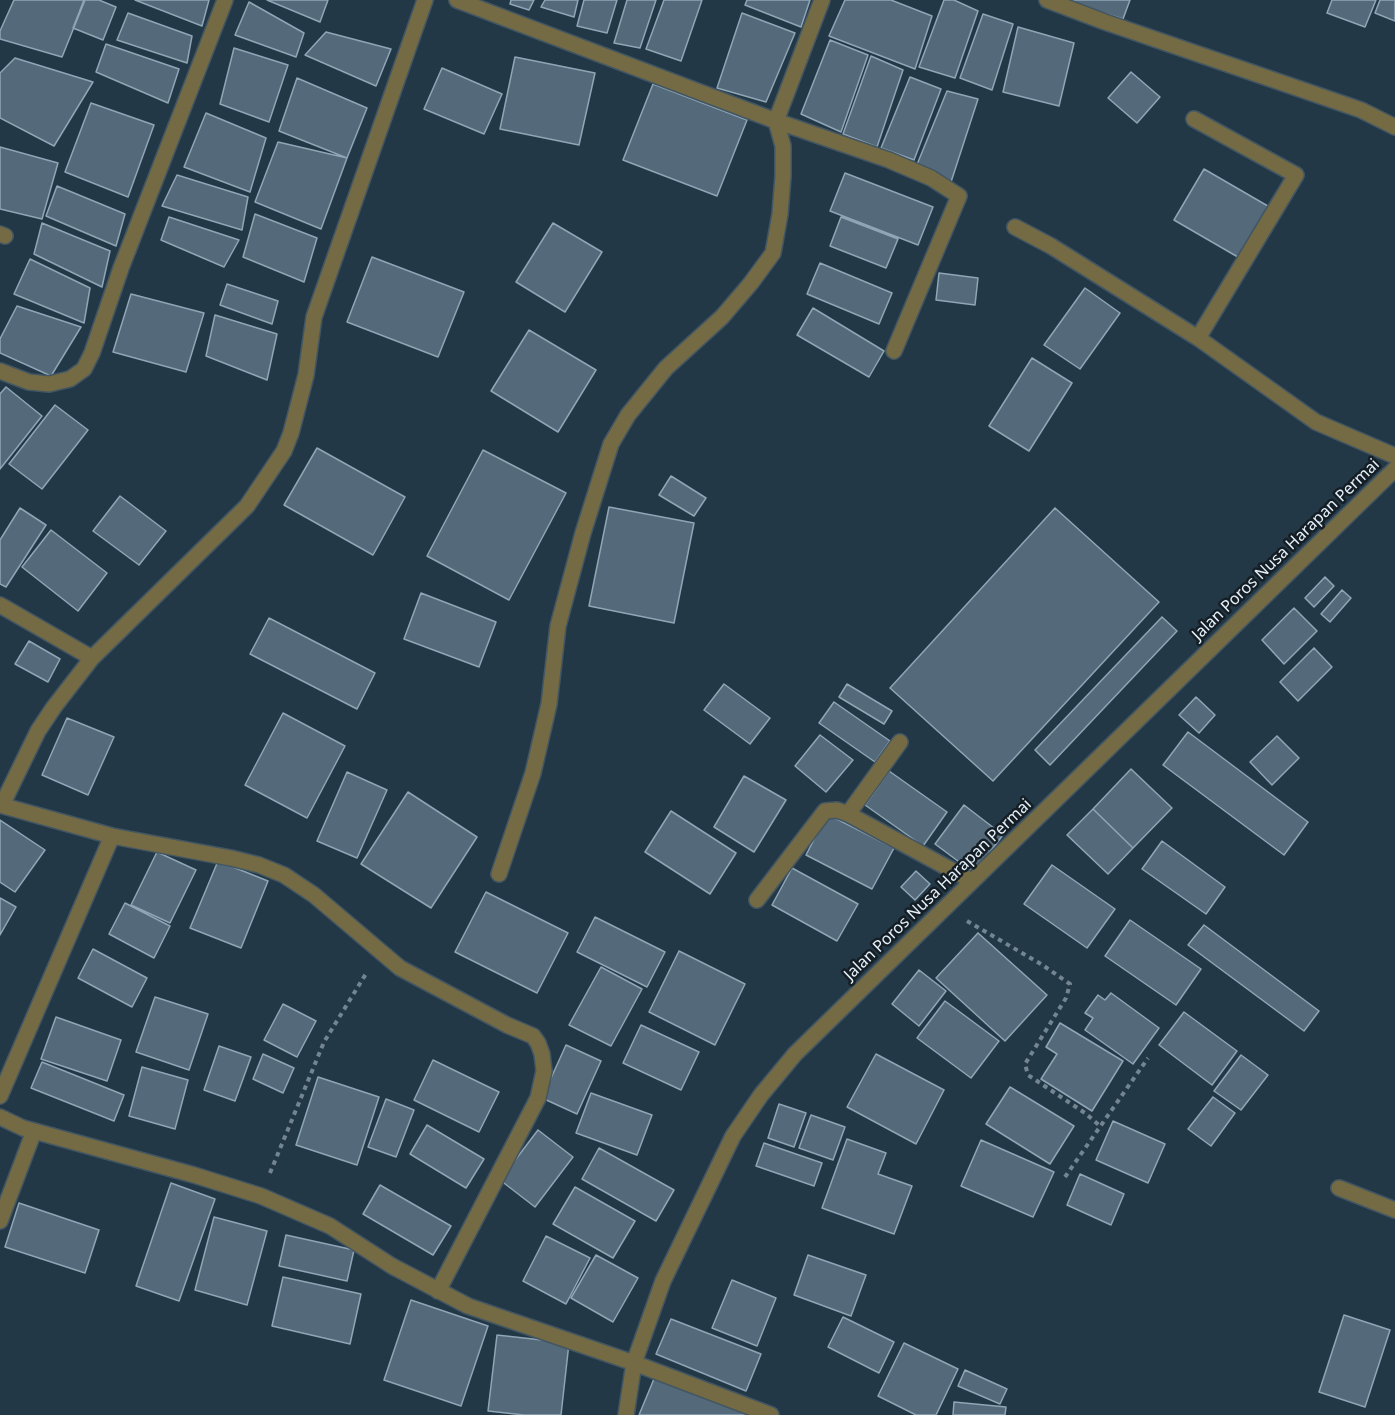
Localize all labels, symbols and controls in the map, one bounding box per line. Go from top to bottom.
street label: Jalan Poros Nusa Harapan Permai [1188,455,1384,645]
street label: Jalan Poros Nusa Harapan Permai [840,795,1036,985]

